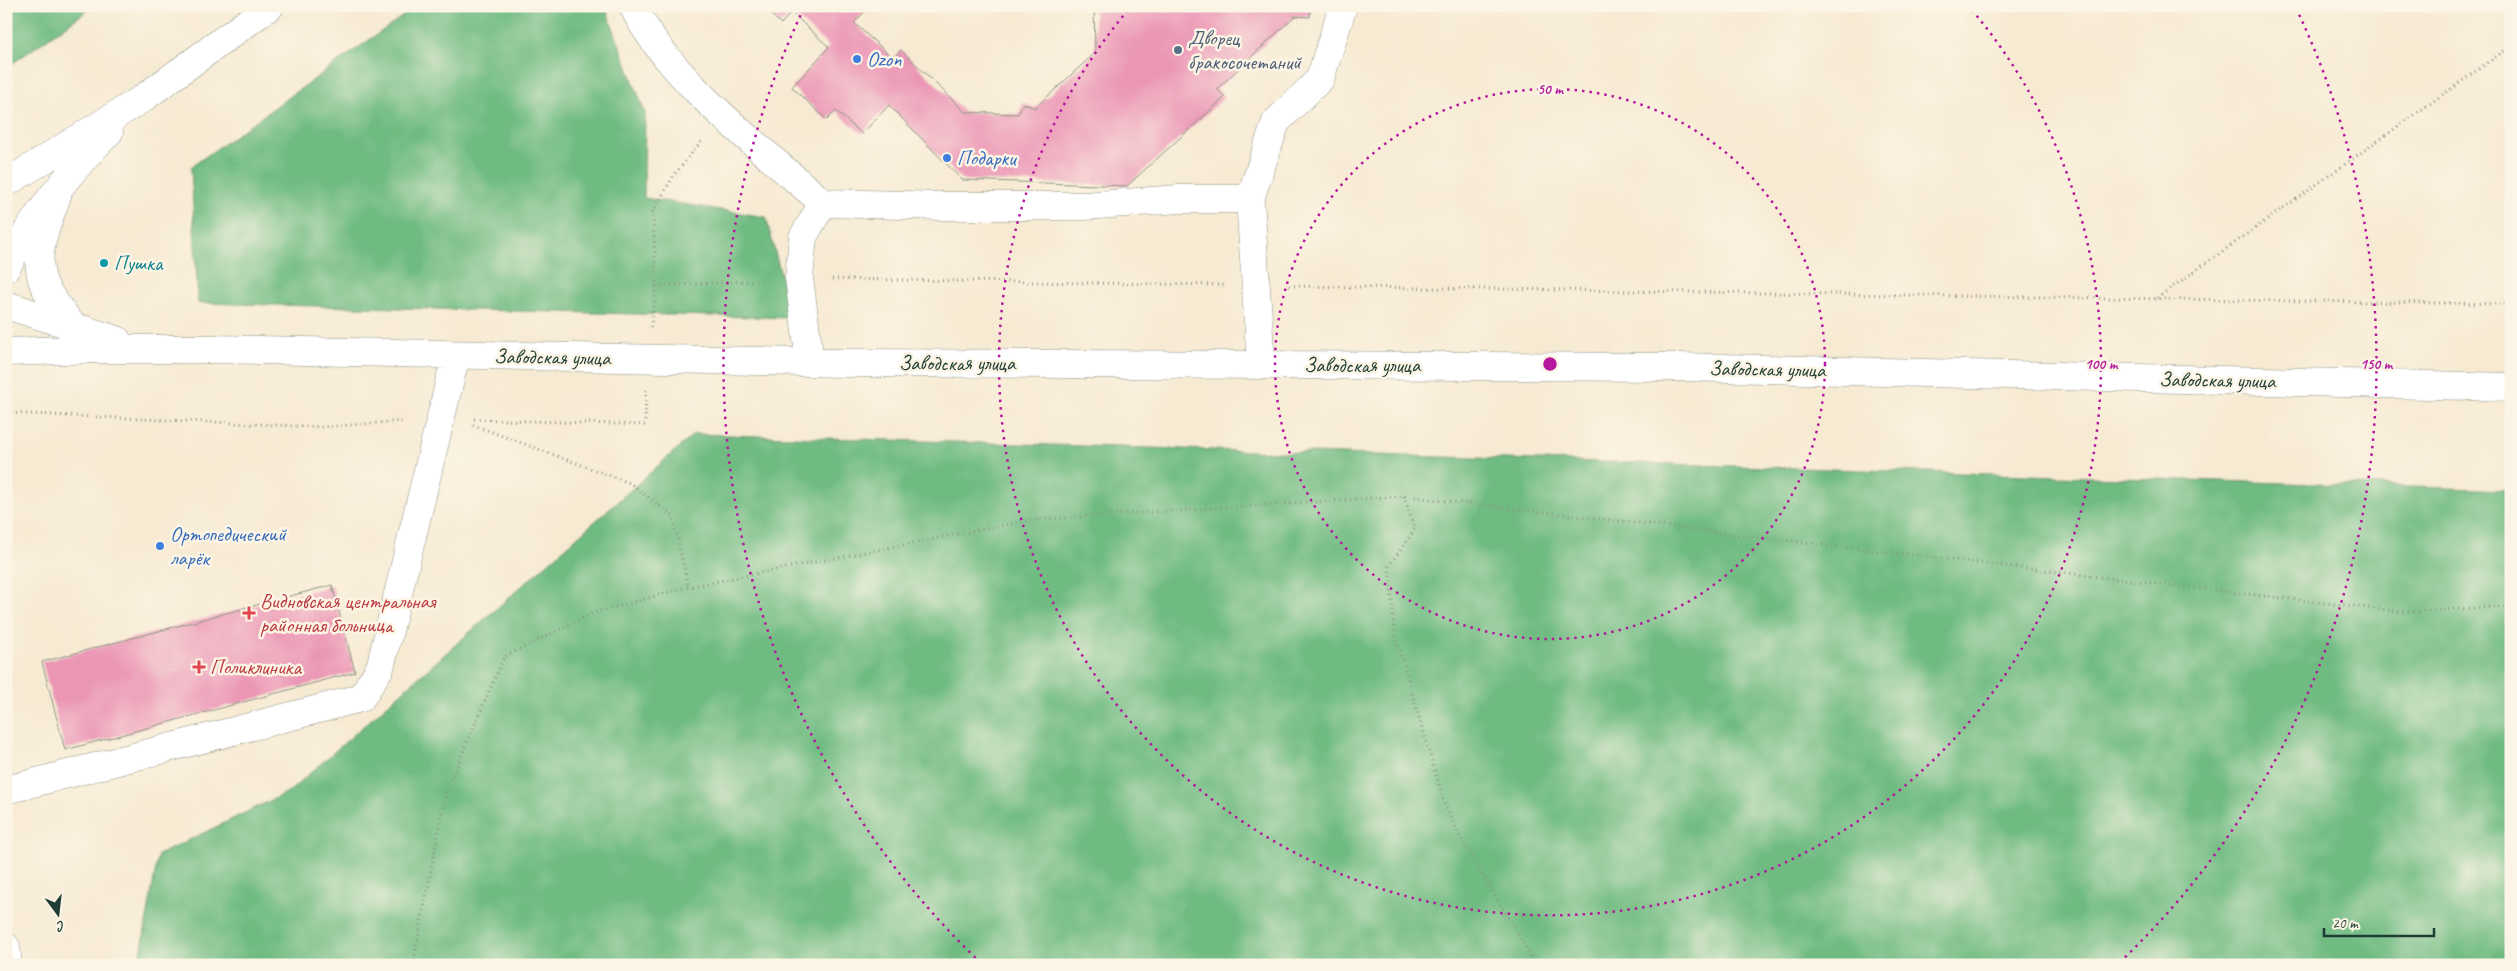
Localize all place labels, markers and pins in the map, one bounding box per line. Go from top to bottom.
place label: Дворец бракосочетаний [1188,25,1302,75]
marker: Дворец бракосочетаний [1172,44,1184,56]
place label: Ozon [867,46,902,72]
marker: Ozon [851,53,863,65]
place label: Подарки [957,145,1018,171]
marker: Подарки [941,152,953,164]
place label: Пушка [114,250,164,276]
marker: Пушка [98,257,110,269]
centre of rings [1541,355,1559,373]
place label: Ортопедический ларёк [170,521,287,571]
marker: Ортопедический ларёк [154,540,166,552]
place label: Видновская центральная районная больница [260,588,437,638]
marker: Видновская центральная районная больница [242,606,256,620]
place label: Поликлиника [210,654,302,680]
marker: Поликлиника [192,660,206,674]

